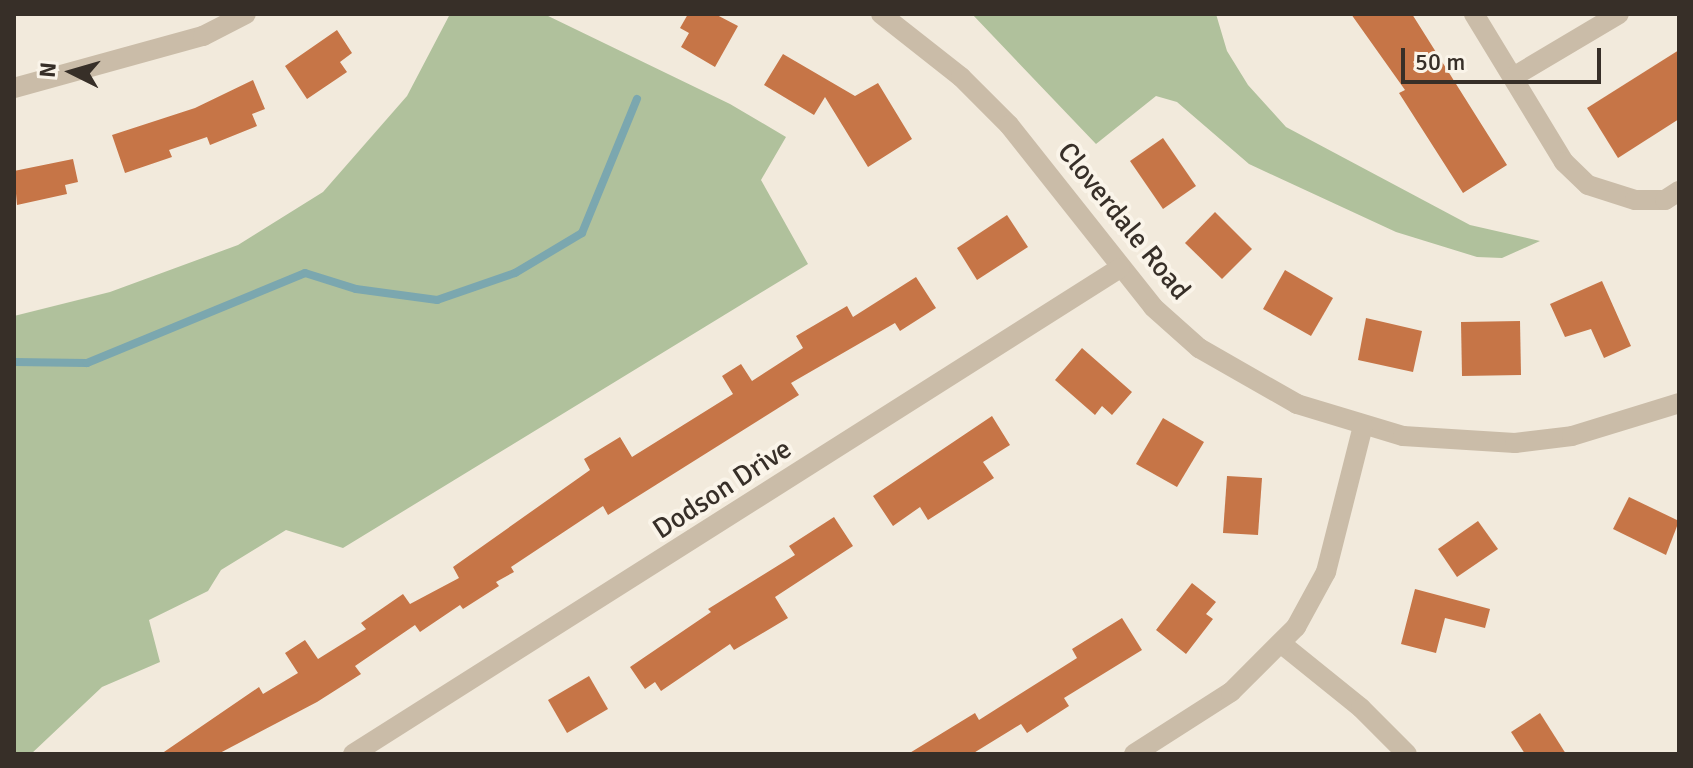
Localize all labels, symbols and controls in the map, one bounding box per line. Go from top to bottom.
north arrow [32,32,112,112]
scale bar [1405,32,1605,82]
text: 50 m [1415,47,1465,77]
text: N [33,61,62,79]
street label: Cloverdale Road [1050,136,1198,306]
street label: Dodson Drive [646,432,798,546]

